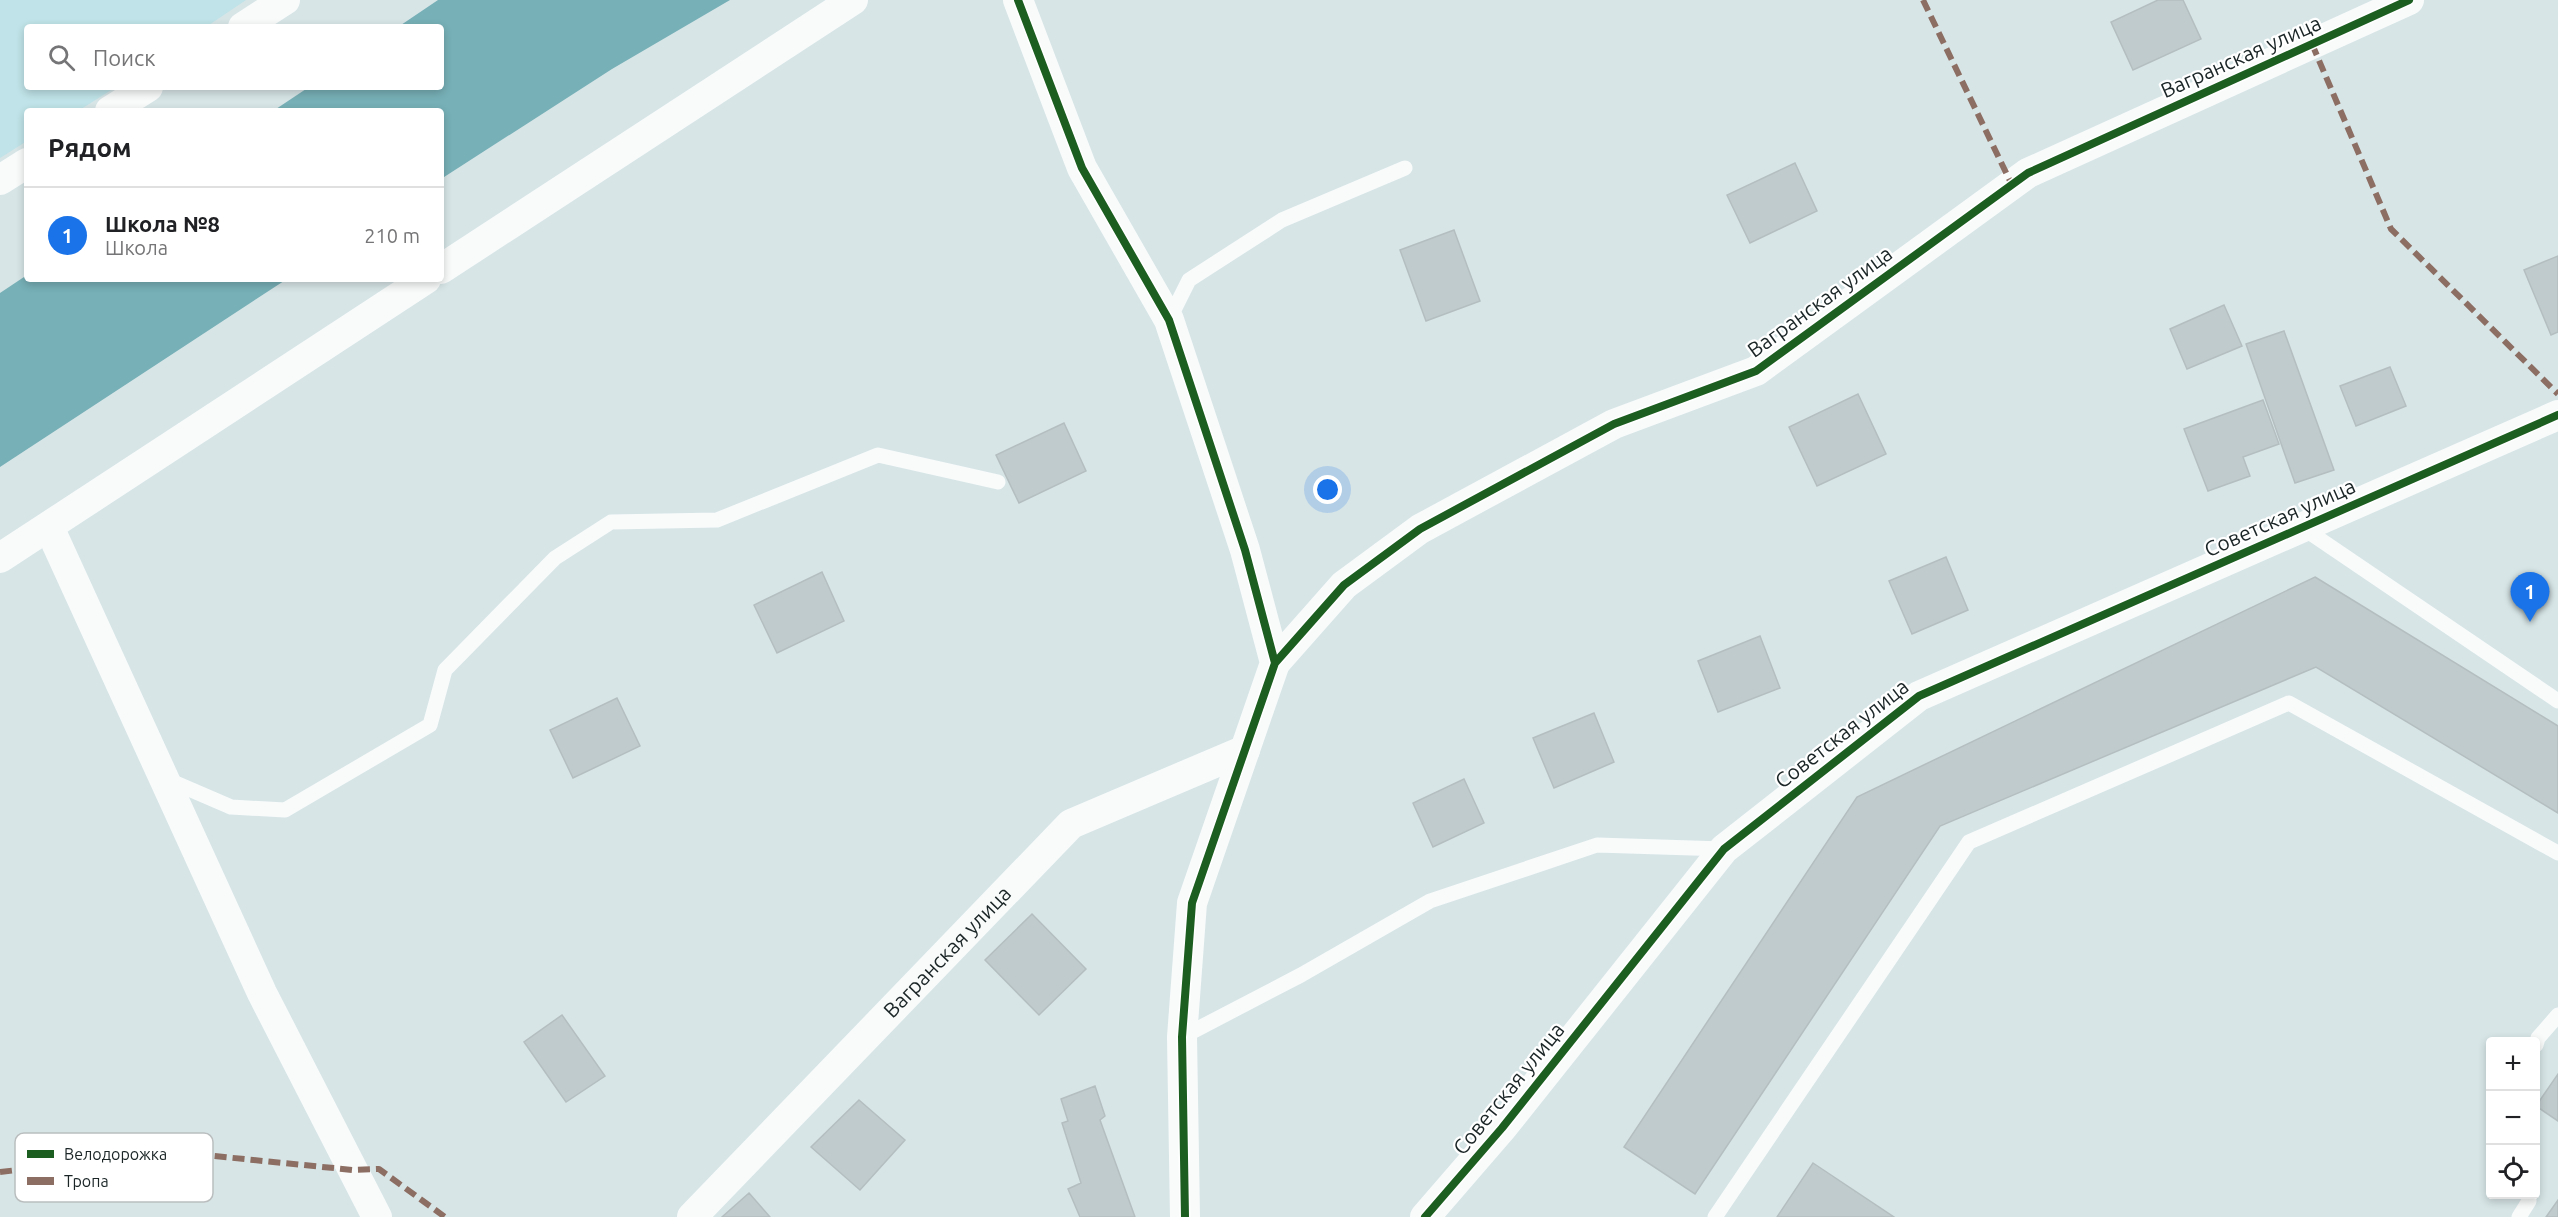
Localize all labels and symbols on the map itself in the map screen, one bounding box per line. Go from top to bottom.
street label: Вагранская улица [2157,10,2324,102]
street label: Вагранская улица [1742,241,1896,362]
street label: Советская улица [2200,473,2359,561]
your location [1313,475,1342,504]
pin: 1 [2510,572,2550,622]
street label: Советская улица [1770,674,1913,793]
street label: Вагранская улица [878,881,1015,1022]
street label: Советская улица [1448,1018,1569,1159]
legend [15,1133,213,1202]
text: Велодорожка [64,1145,167,1163]
text: Тропа [64,1172,109,1190]

